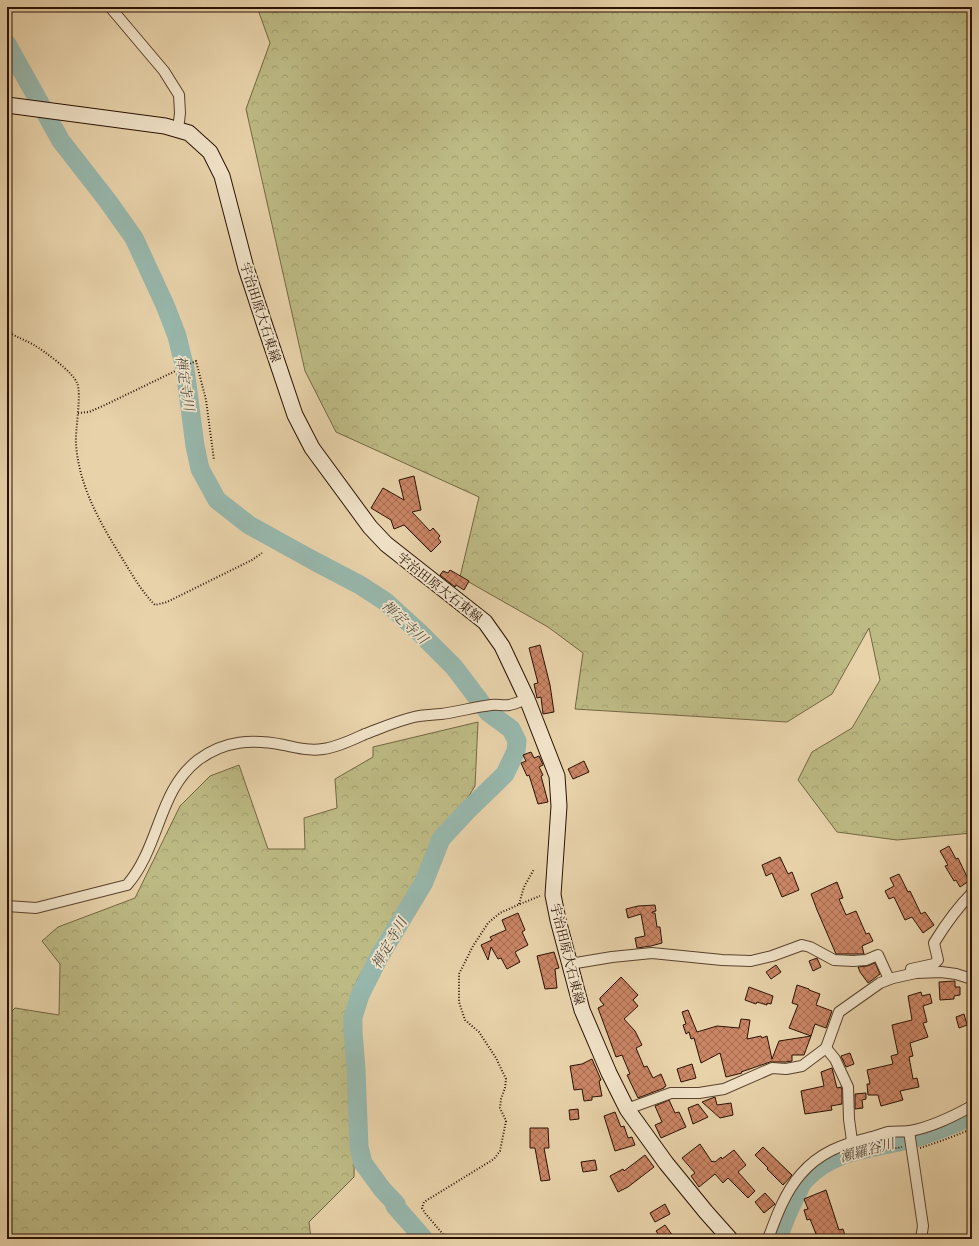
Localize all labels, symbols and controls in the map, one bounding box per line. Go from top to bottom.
street label: 宇治田原大石東線 [235,260,285,365]
water label: 禅定寺川 [171,354,199,414]
street label: 宇治田原大石東線 [393,549,486,627]
water label: 禅定寺川 [378,596,433,650]
street label: 宇治田原大石東線 [546,902,588,1007]
water label: 禅定寺川 [367,913,413,972]
water label: 瀬羅谷川 [838,1134,899,1167]

